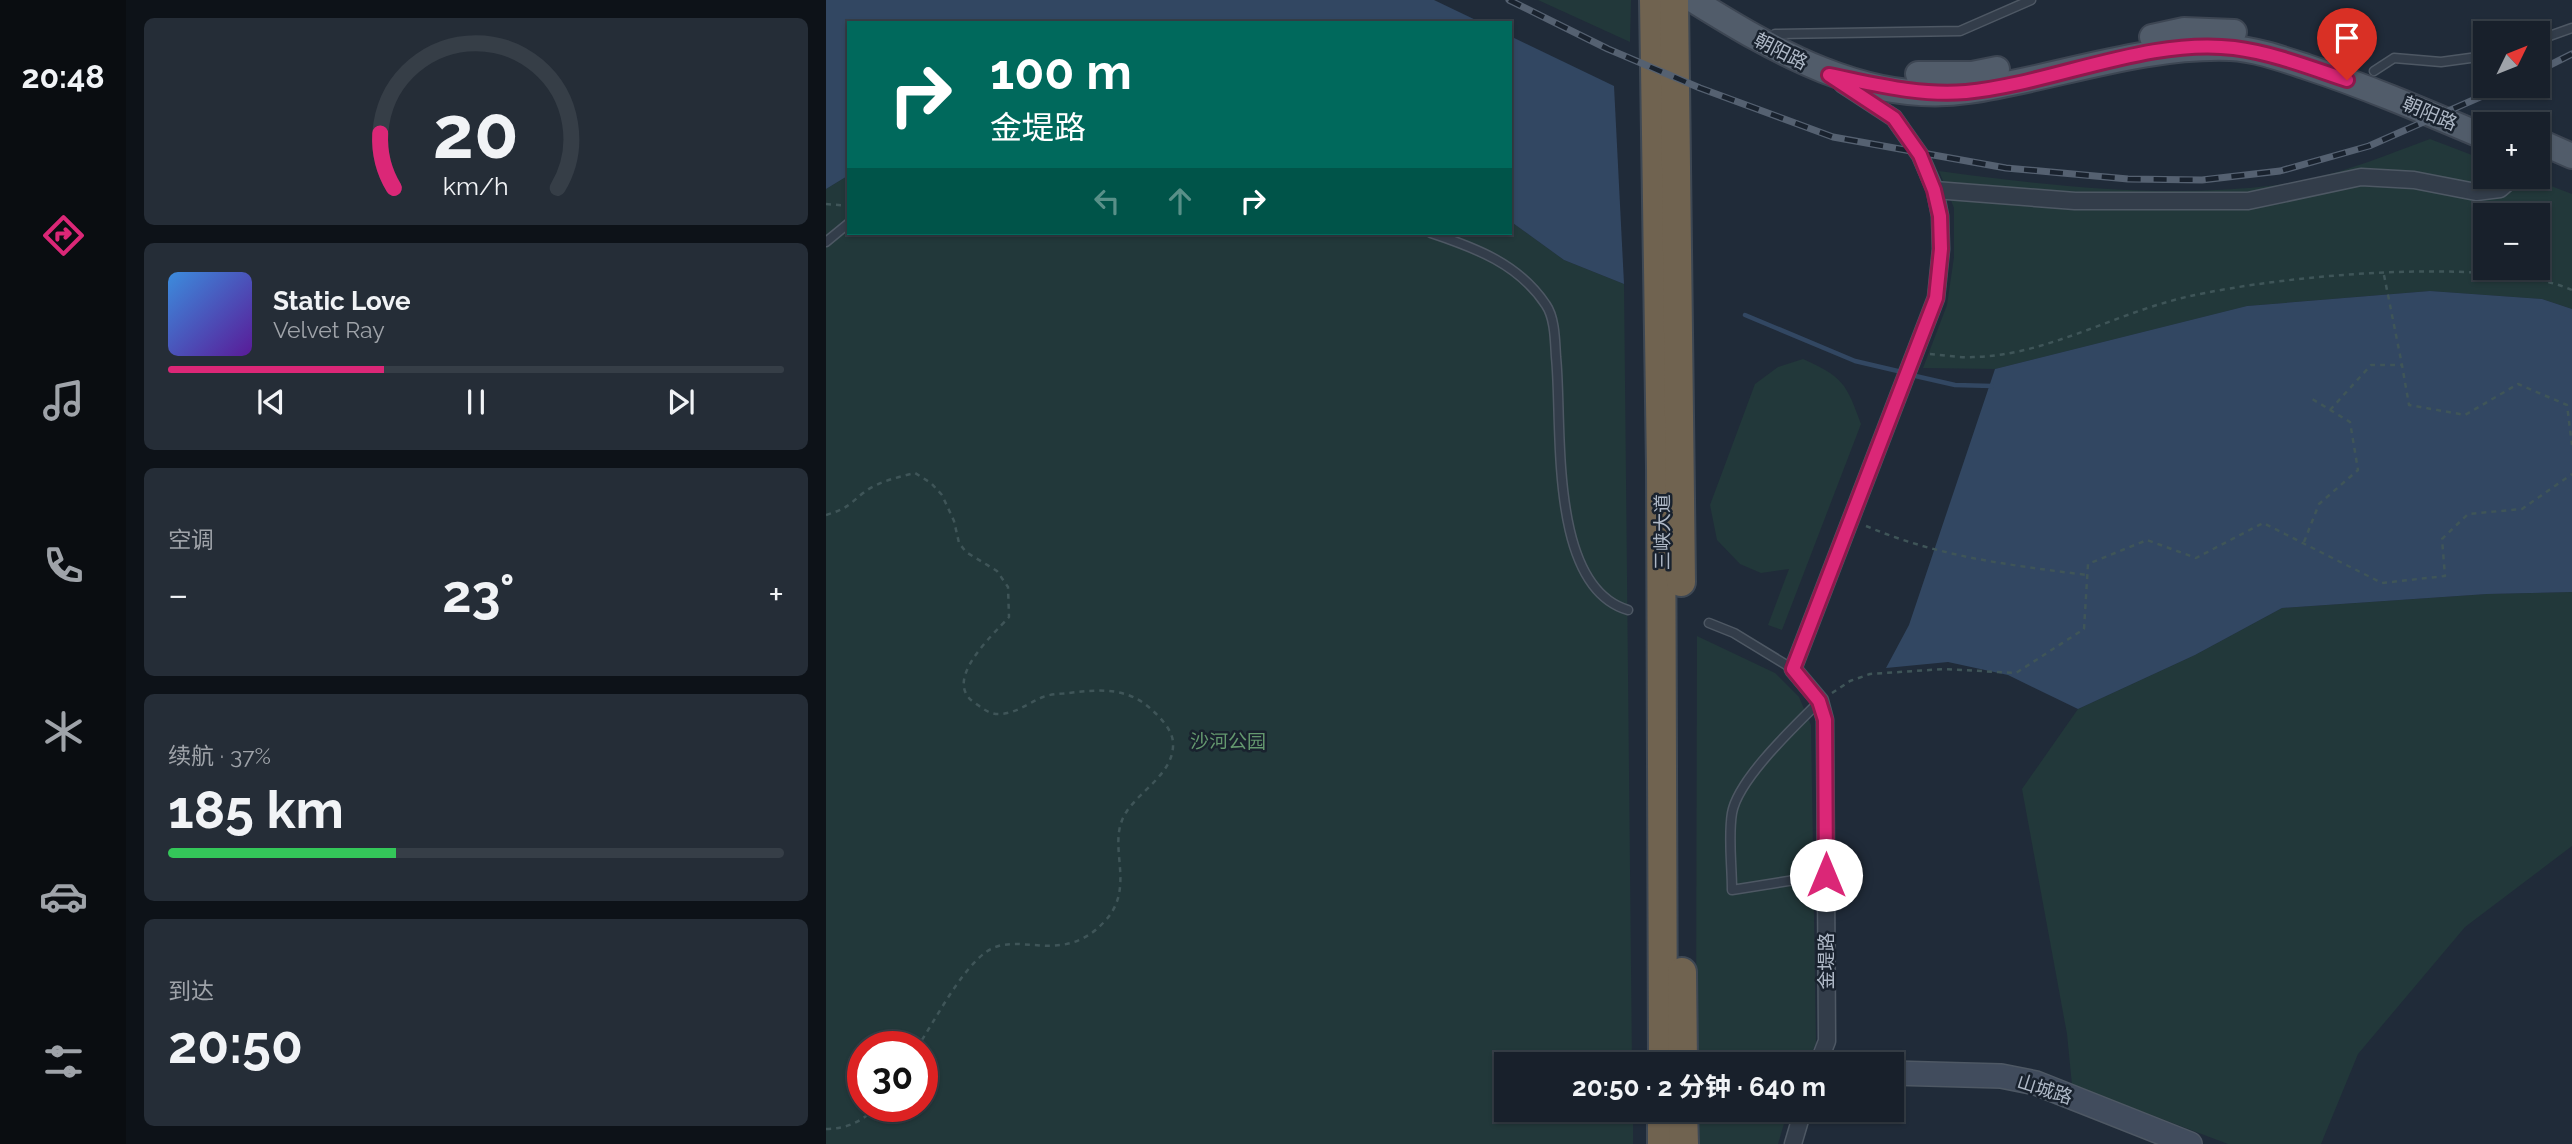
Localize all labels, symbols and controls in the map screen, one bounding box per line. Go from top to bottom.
pin [2317,8,2377,80]
icon: arrive [2328,19,2366,57]
north arrow [2473,21,2550,98]
map controls [2473,21,2550,280]
street label: 朝阳路 [1751,28,1811,74]
text: 100 m [990,43,1132,100]
icon: right [875,49,966,140]
text: 20:48 [21,58,105,95]
text: 20 [433,90,519,175]
street label: 朝阳路 [2399,92,2461,134]
text: 金堤路 [990,109,1086,146]
button: + [2473,112,2550,189]
text: km/h [443,170,509,200]
icon: left [1088,182,1126,220]
icon: ahead [1161,182,1199,220]
icon: right [1234,182,1272,220]
button: − [2473,203,2550,280]
icon: directions [39,211,88,260]
text: Static Love [273,286,411,316]
text: Velvet Ray [273,316,385,343]
icon: music [39,376,88,425]
icon: previous [252,383,290,421]
icon: pause [457,383,495,421]
icon: next [662,383,700,421]
street label: 三峡大道 [1651,494,1673,570]
text: 空调 [168,526,214,553]
icon: phone [39,541,88,590]
text: 23° [442,563,515,624]
text: − [168,572,188,617]
text: + [768,572,784,617]
icon: climate [39,707,88,756]
park label: 沙河公园 [1190,730,1266,752]
text: 续航 · 37% [168,742,271,769]
text: 185 km [168,779,344,840]
position arrow [1789,838,1863,912]
icon: car [39,872,88,921]
street label: 金堤路 [1815,932,1837,990]
text: 到达 [168,977,214,1004]
text: 20:50 [168,1014,303,1075]
speed limit sign: 30 [847,1031,938,1122]
icon: filters [39,1037,88,1086]
street label: 山城路 [2014,1070,2076,1108]
text: 20:50 · 2 分钟 · 640 m [1572,1072,1826,1102]

